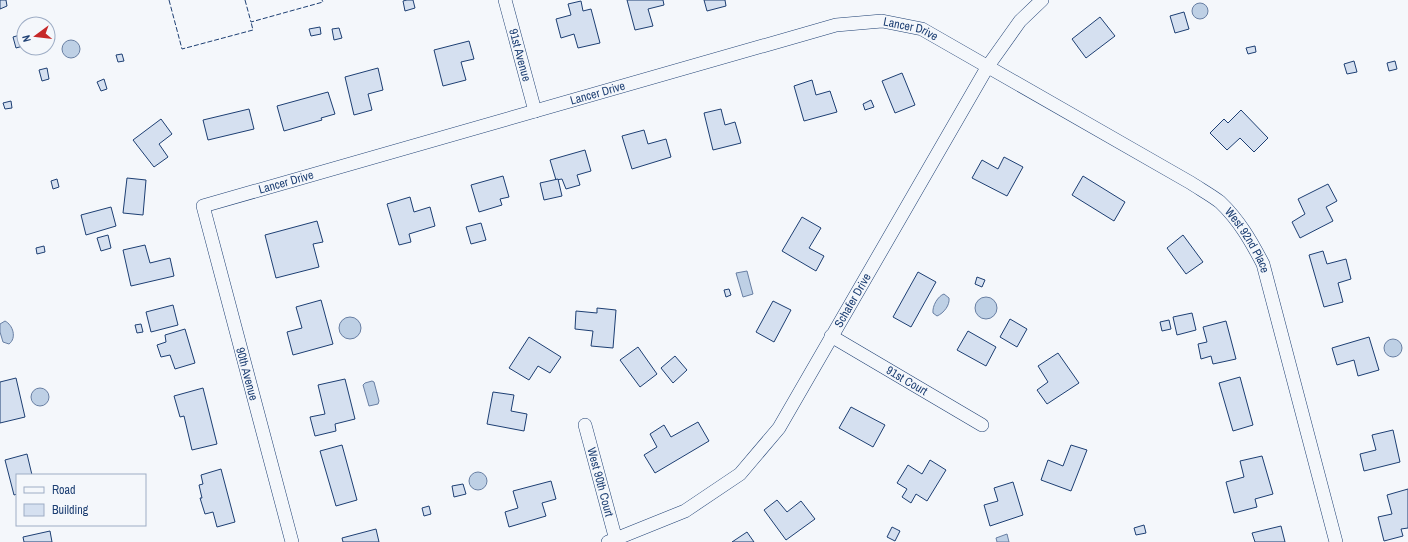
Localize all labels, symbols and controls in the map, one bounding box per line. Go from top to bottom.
street label: Lancer Drive [882,13,941,45]
north arrow [16,16,56,56]
street label: 91st Avenue [505,27,535,83]
text: N [19,34,34,44]
street label: Lancer Drive [568,78,627,109]
street label: Lancer Drive [257,167,315,198]
street label: West 92nd Place [1221,204,1273,275]
street label: Schafer Drive [831,270,875,330]
street label: 90th Avenue [232,346,262,402]
street label: 91st Court [883,362,931,399]
street label: West 90th Court [583,446,617,519]
legend [16,474,146,526]
text: Road [52,482,76,498]
text: Building [52,502,89,518]

